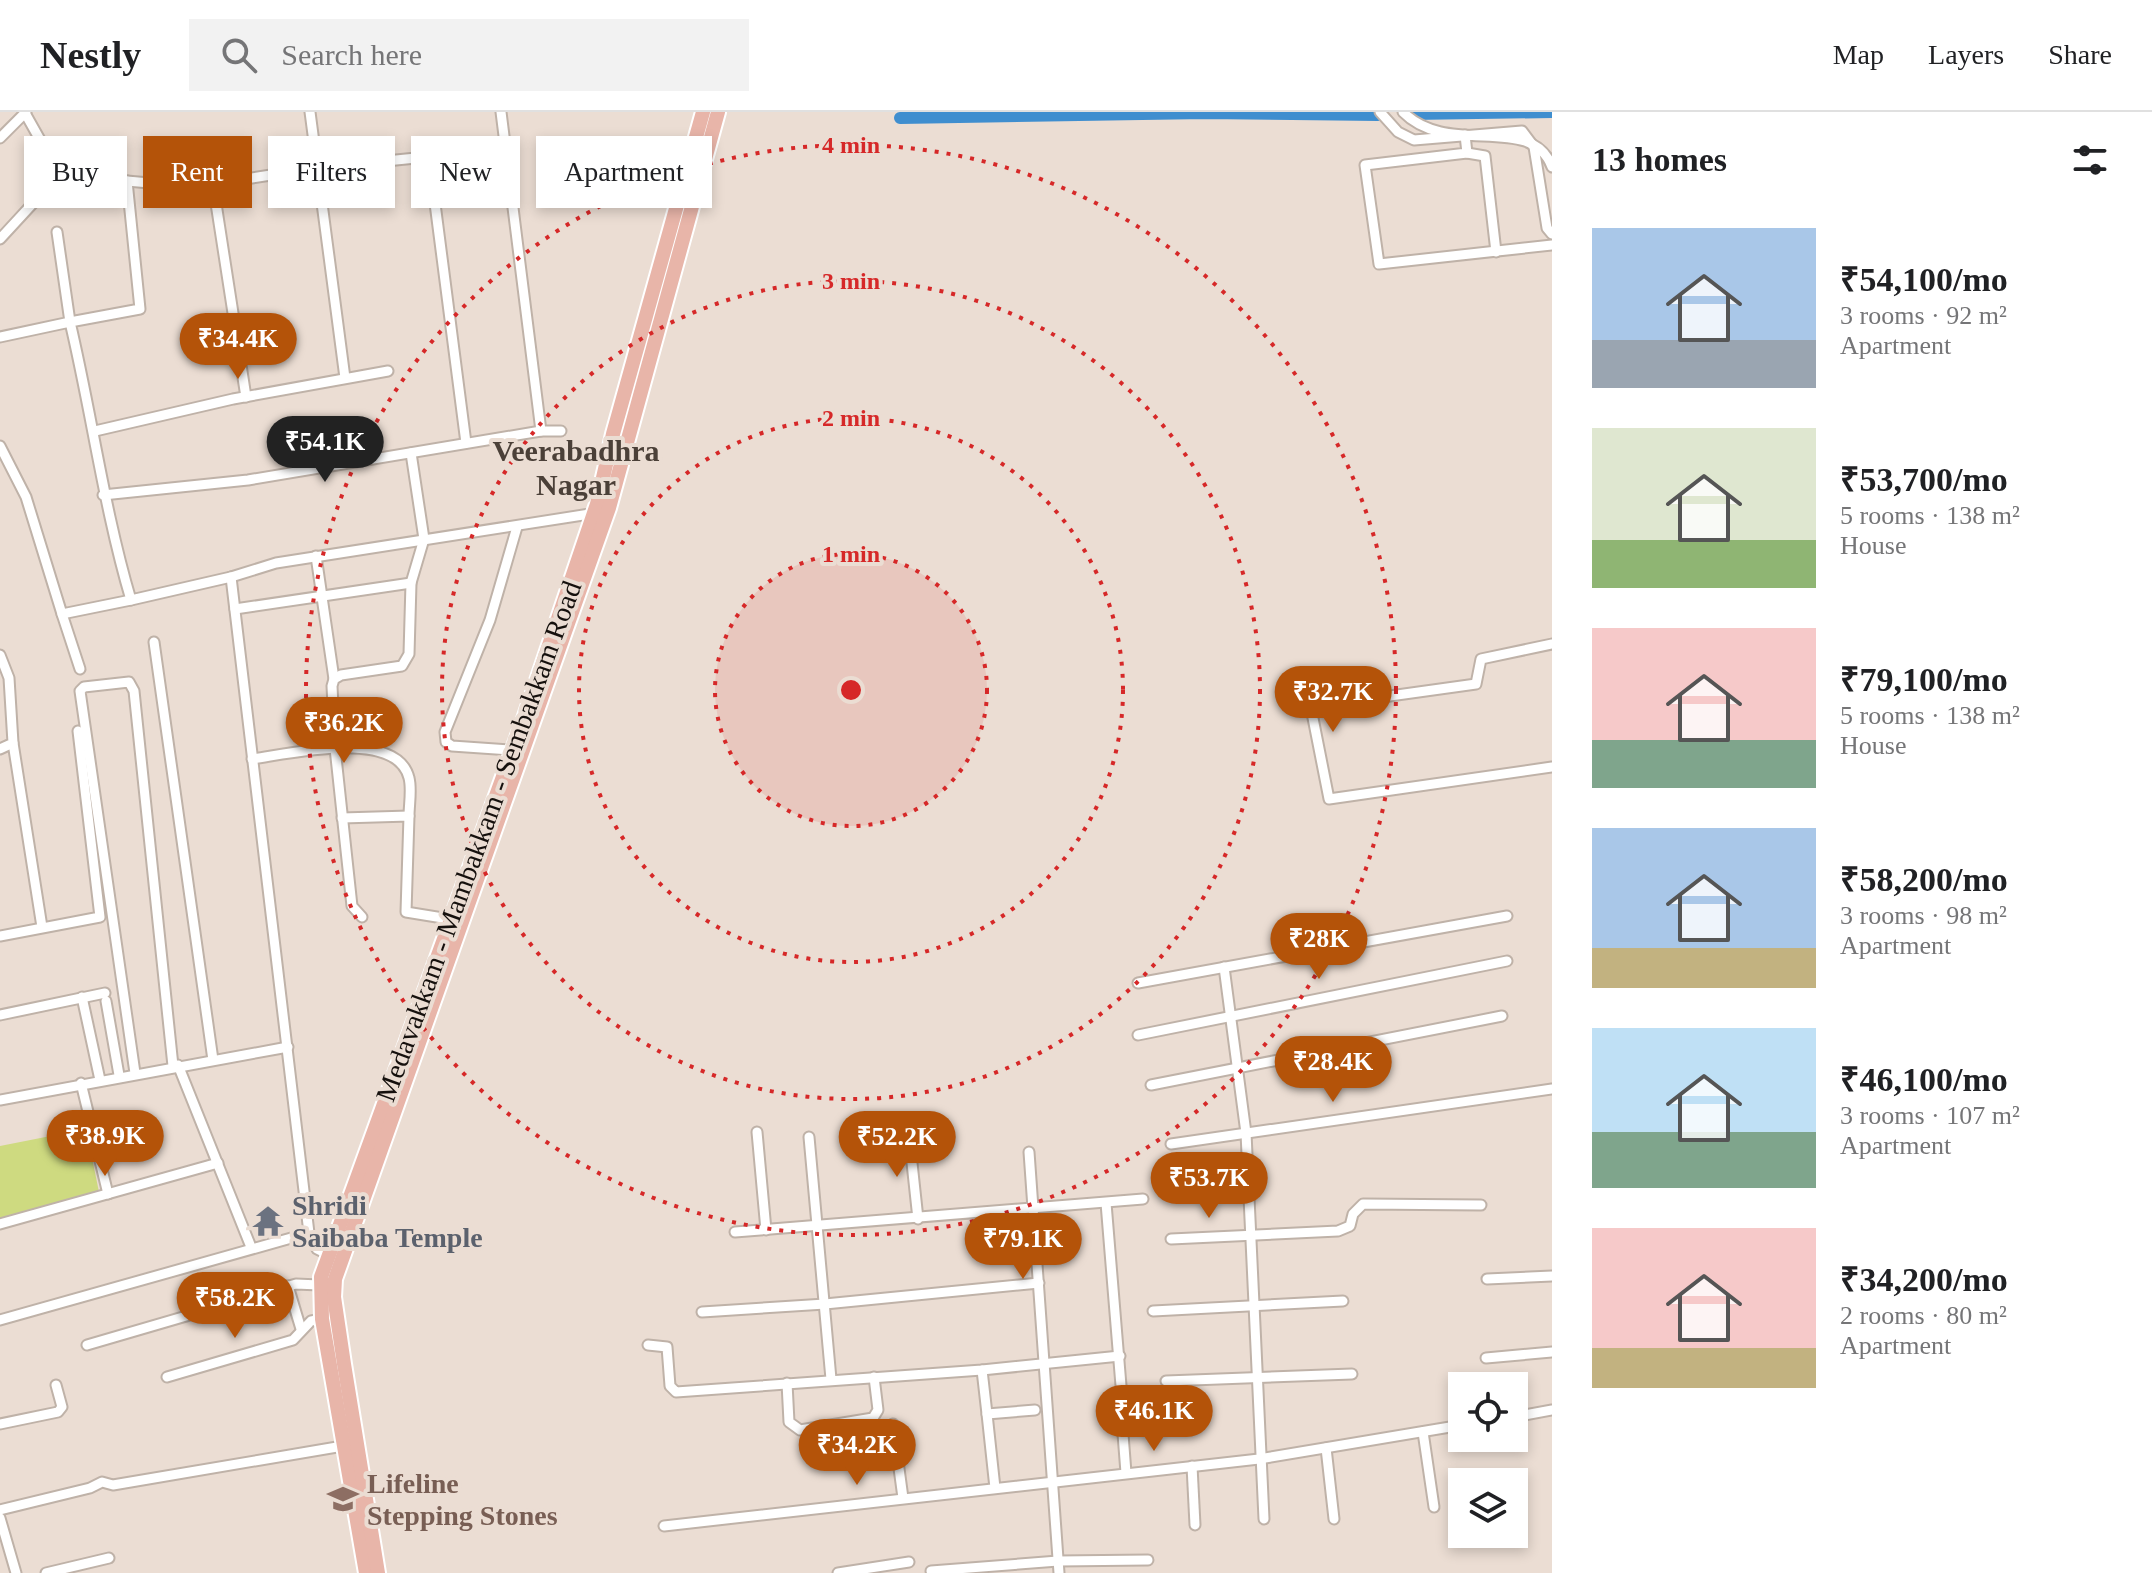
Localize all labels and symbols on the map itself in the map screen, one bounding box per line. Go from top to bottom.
text: 4 min [822,132,880,158]
text: 3 min [822,268,880,294]
pin: ₹34.4K [173,313,303,381]
text: 2 min [822,405,880,431]
pin: ₹54.1K [260,416,390,484]
district label: Veerabadhra Nagar [492,434,660,501]
text: 1 min [822,541,880,567]
street label: Medavakkam - Mambakkam - Sembakkam Road [370,577,587,1105]
pin: ₹32.7K [1268,666,1398,734]
centre of rings [837,676,865,704]
pin: ₹36.2K [279,697,409,765]
pin: ₹28K [1272,913,1366,981]
pin: ₹28.4K [1268,1036,1398,1104]
pin: ₹38.9K [40,1110,170,1178]
pin: ₹52.2K [832,1111,962,1179]
pin: ₹53.7K [1144,1152,1274,1220]
place label: Shridi Saibaba Temple [292,1190,483,1253]
temple icon: Shridi Saibaba Temple [251,1204,285,1238]
pin: ₹79.1K [958,1213,1088,1281]
pin: ₹58.2K [170,1272,300,1340]
pin: ₹46.1K [1089,1385,1219,1453]
pin: ₹34.2K [792,1419,922,1487]
place label: Lifeline Stepping Stones [367,1468,558,1531]
school or university icon: Lifeline Stepping Stones [326,1482,360,1516]

